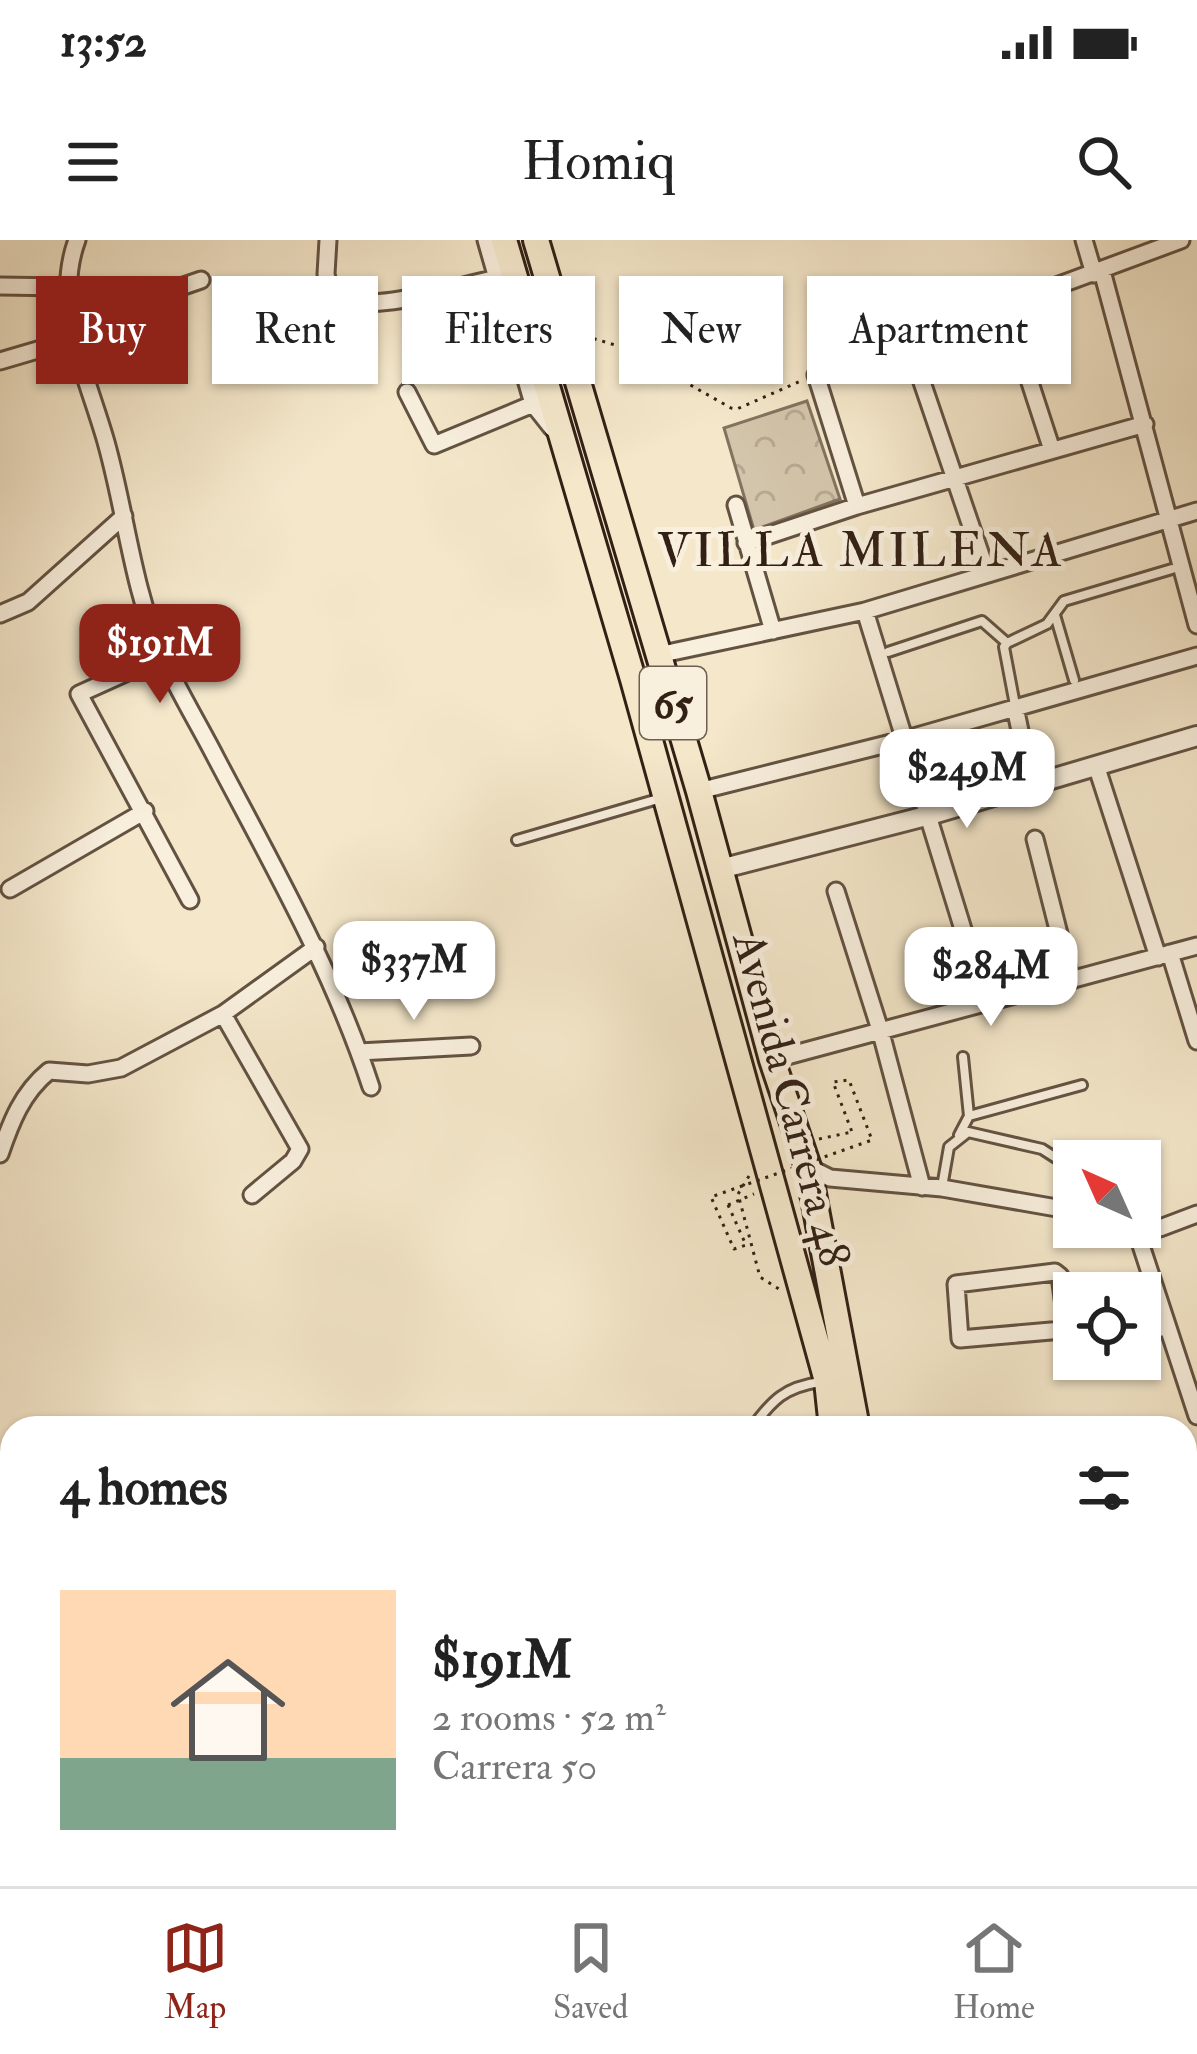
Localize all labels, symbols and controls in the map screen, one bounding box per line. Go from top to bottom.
text: 13:52 [60,14,147,70]
text: Homiq [522,128,675,196]
icon: menu [60,129,126,195]
icon: search [1071,129,1137,195]
chip: Buy [36,276,188,384]
chip: Rent [212,276,378,384]
chip: Filters [402,276,595,384]
chip: New [619,276,783,384]
chip: Apartment [807,276,1071,384]
district label: VILLA MILENA [657,521,1065,581]
pin: $191M [76,604,244,706]
text: $191M [106,618,214,667]
road number: 65 [640,667,706,739]
pin: $249M [883,729,1051,831]
text: $249M [907,743,1027,792]
pin: $337M [330,921,498,1023]
street label: Avenida Carrera 48 [719,925,863,1273]
pin: $284M [907,927,1075,1029]
text: $337M [360,935,468,984]
text: $284M [932,941,1050,990]
north arrow [1053,1140,1161,1248]
map controls [1053,1140,1161,1380]
button: locate [1053,1272,1161,1380]
icon: filters [1071,1455,1137,1521]
text: 4 homes [60,1456,228,1520]
text: $191M [432,1629,572,1693]
icon: home [156,1638,300,1782]
text: 2 rooms · 52 m² [432,1693,666,1742]
text: Carrera 50 [432,1742,597,1791]
tab: Map [162,1915,228,2028]
tab: Saved [553,1915,628,2028]
tab: Home [953,1915,1035,2028]

